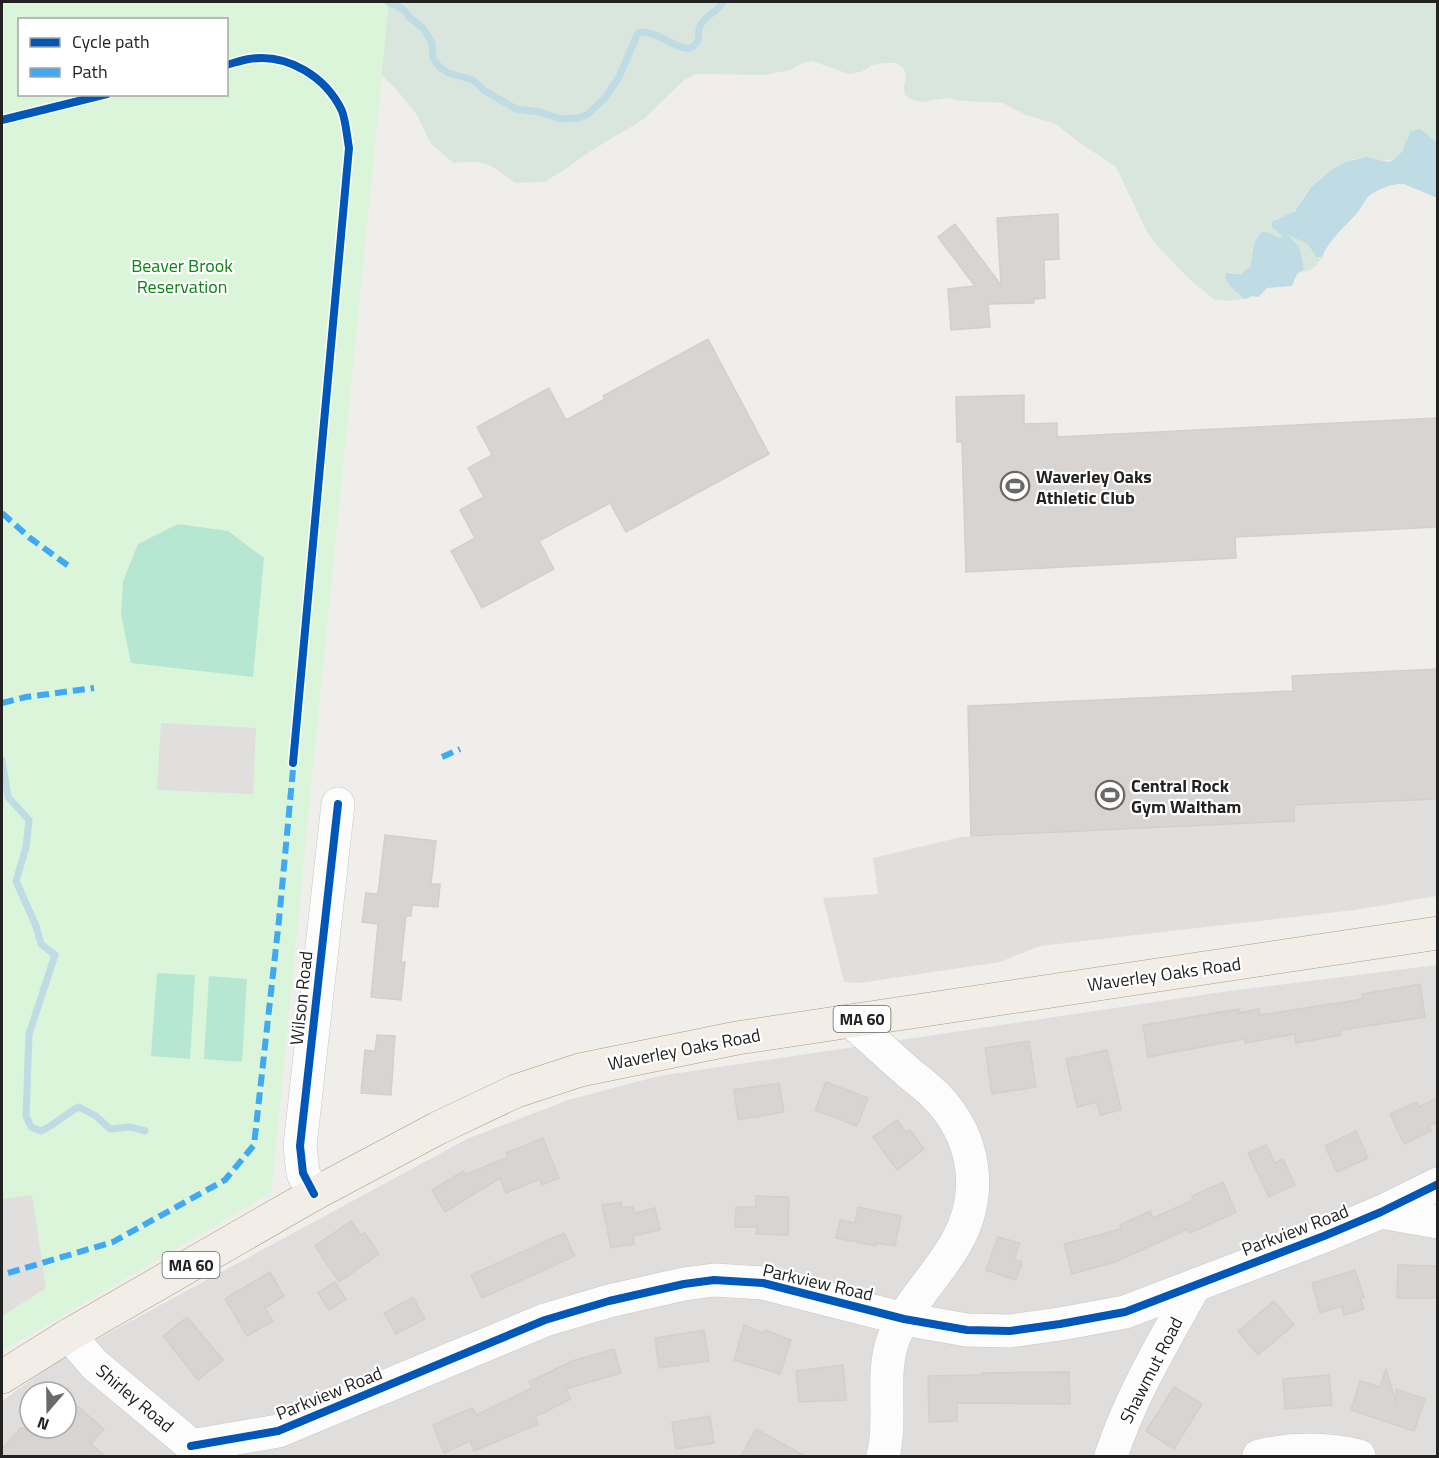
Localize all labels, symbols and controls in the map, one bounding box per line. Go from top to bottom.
legend [18,18,228,96]
text: Cycle path [72,28,150,55]
text: Path [72,58,108,85]
park label: Beaver Brook Reservation [131,252,233,300]
place label: Waverley Oaks Athletic Club [1036,463,1152,511]
sports icon: Waverley Oaks Athletic Club [999,470,1031,502]
place label: Central Rock Gym Waltham [1131,772,1241,820]
sports icon: Central Rock Gym Waltham [1094,779,1126,811]
street label: Wilson Road [283,950,319,1046]
street label: Waverley Oaks Road [1085,950,1243,998]
road number: MA 60 [834,1006,890,1032]
street label: Waverley Oaks Road [605,1021,763,1077]
street label: Parkview Road [1238,1197,1352,1263]
road number: MA 60 [162,1252,219,1278]
street label: Parkview Road [760,1256,876,1308]
street label: Shawmut Road [1113,1312,1189,1428]
street label: Shirley Road [90,1357,180,1439]
street label: Parkview Road [272,1359,386,1427]
north arrow [18,1380,78,1440]
text: N [34,1411,52,1437]

